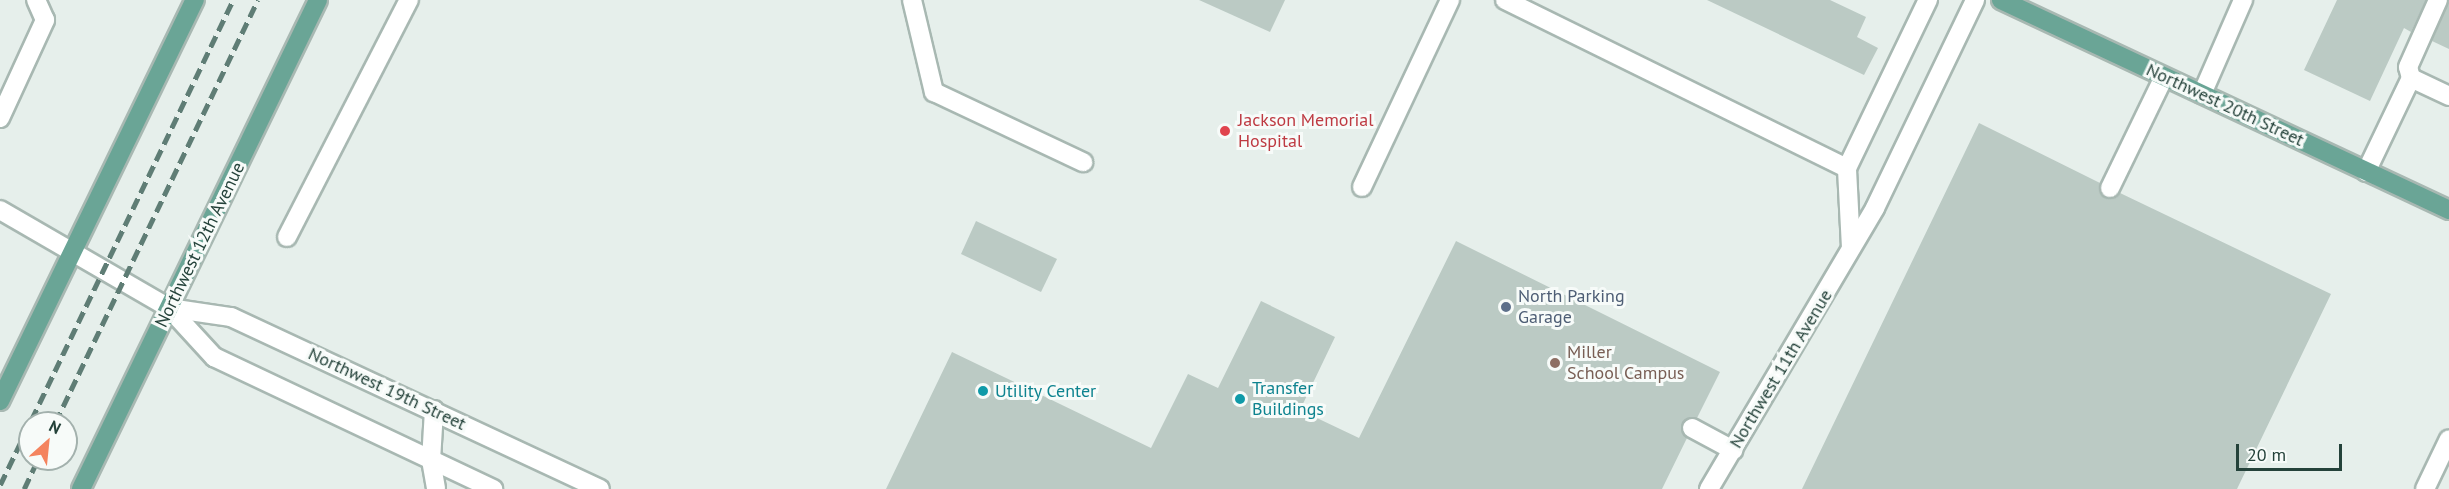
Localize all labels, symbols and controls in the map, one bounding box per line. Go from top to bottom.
street label: Northwest 20th Street [2143,59,2307,151]
place label: Jackson Memorial Hospital [1238,110,1374,152]
marker: Jackson Memorial Hospital [1216,122,1234,140]
street label: Northwest 12th Avenue [150,159,250,331]
place label: North Parking Garage [1518,286,1625,328]
street label: Northwest 11th Avenue [1725,286,1837,452]
marker: North Parking Garage [1499,300,1513,314]
place label: Miller School Campus [1567,342,1684,385]
street label: Northwest 19th Street [305,343,469,435]
marker: Miller School Campus [1548,356,1562,370]
place label: Transfer Buildings [1252,378,1324,420]
place label: Utility Center [995,380,1097,402]
marker: Utility Center [976,384,990,398]
marker: Transfer Buildings [1233,392,1247,406]
north arrow [18,411,78,471]
text: N [46,415,64,438]
scale bar [2239,432,2346,470]
text: 20 m [2247,443,2286,466]

